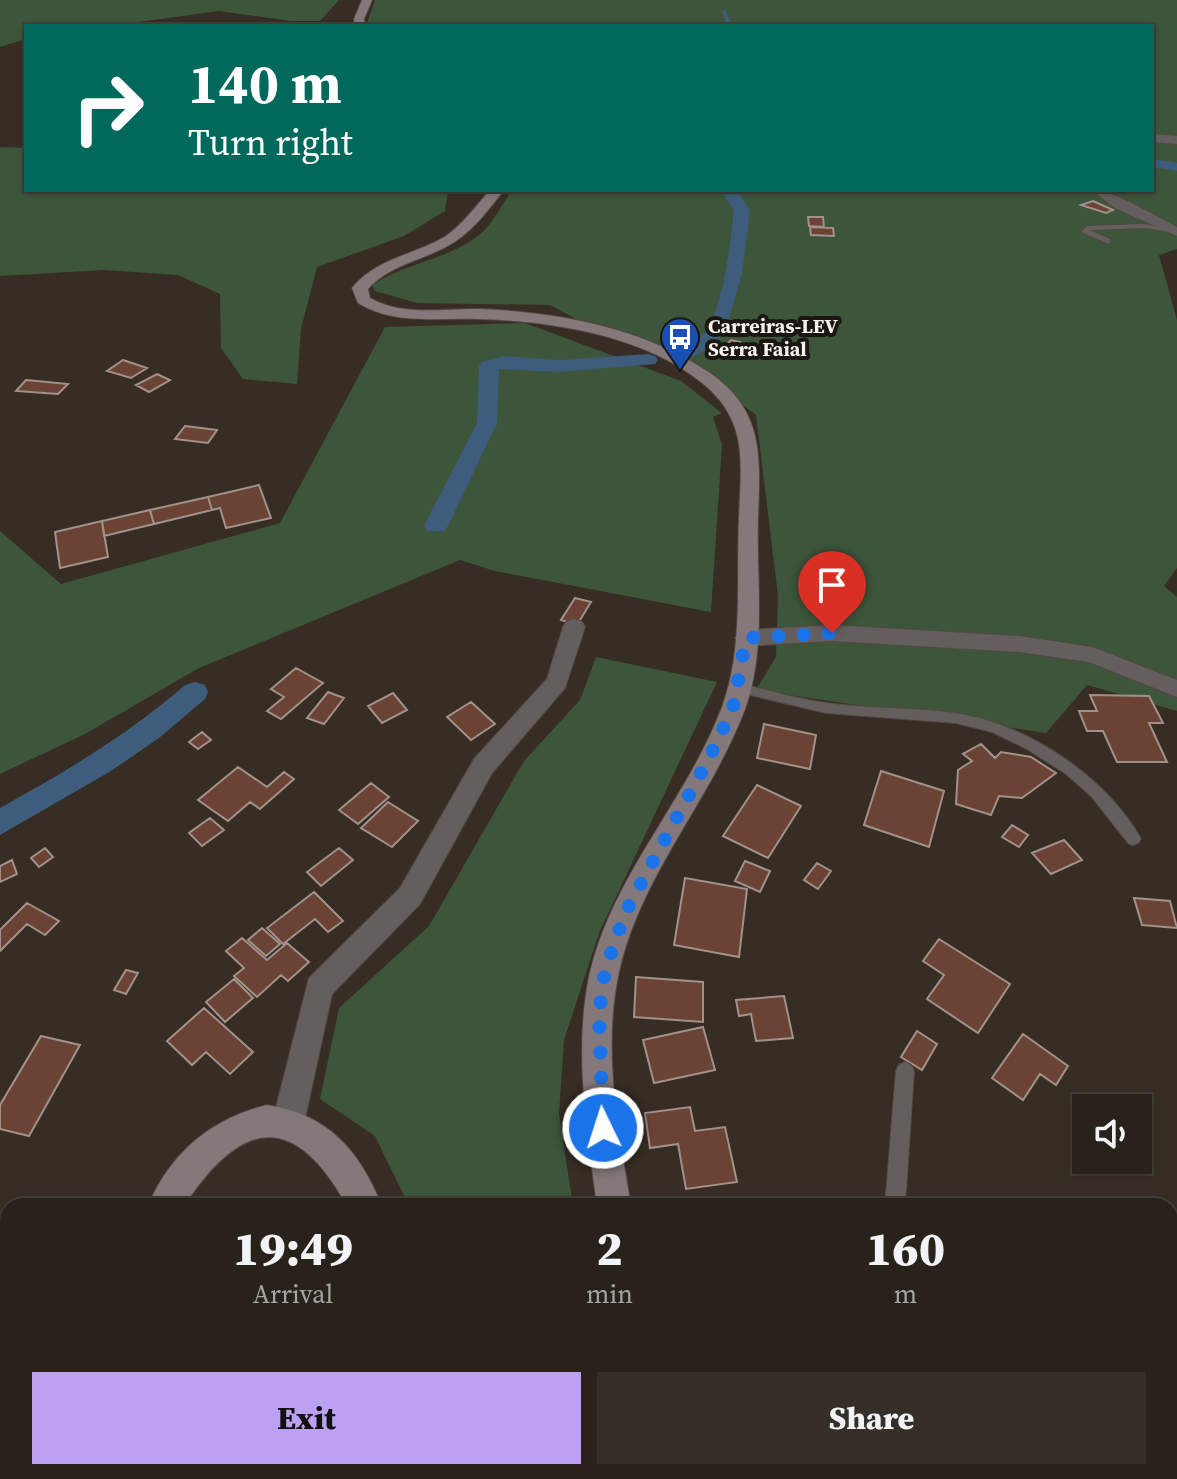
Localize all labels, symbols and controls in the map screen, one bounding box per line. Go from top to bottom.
text: 140 m [188,45,342,122]
icon: right [56,56,160,160]
text: Turn right [188,118,353,167]
place label: Carreiras-LEV Serra Faial [708,312,839,363]
bus stop icon: Carreiras-LEV Serra Faial [659,316,701,371]
pin [798,551,866,633]
icon: arrive [810,563,854,607]
position arrow [561,1086,645,1170]
map controls [1072,1094,1152,1174]
button: sound [1072,1094,1152,1174]
text: 19:49 [233,1215,353,1281]
text: 2 [596,1215,623,1281]
text: 160 [866,1215,945,1281]
text: Arrival [253,1276,333,1312]
text: min [586,1276,633,1312]
text: m [894,1276,917,1312]
button: Exit [32,1372,581,1464]
button: Share [597,1372,1146,1464]

